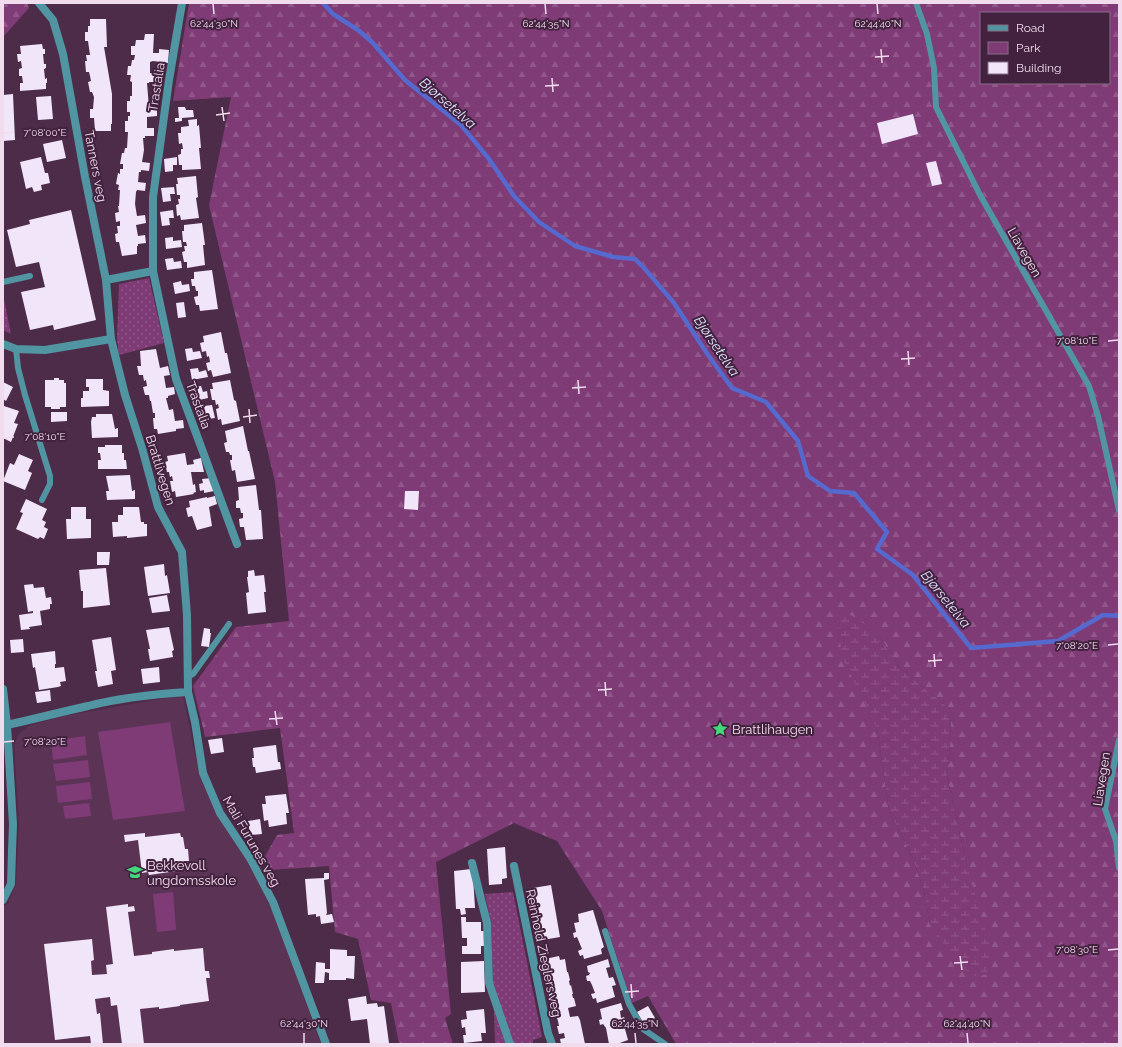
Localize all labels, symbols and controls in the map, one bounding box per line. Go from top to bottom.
legend [980,12,1110,84]
text: 62°44'30"N [190,18,238,29]
text: 62°44'35"N [522,18,570,29]
text: 62°44'40"N [854,18,902,29]
text: Road [1016,21,1045,35]
text: Park [1016,41,1041,55]
street label: Trastalia [145,61,168,113]
text: Building [1016,61,1062,75]
water label: Bjørsetelva [417,74,479,132]
text: 7°08'00"E [23,127,67,138]
street label: Tanners veg [81,129,110,203]
street label: Liavegen [1004,225,1045,280]
water label: Bjørsetelva [691,313,743,379]
text: 7°08'10"E [1056,335,1098,346]
street label: Trastalia [183,379,214,431]
text: 7°08'10"E [24,431,66,442]
street label: Brattlivegen [143,433,178,507]
water label: Bjørsetelva [918,567,974,631]
text: 7°08'20"E [1056,640,1098,651]
place icon: Brattlihaugen [711,720,729,738]
place label: Brattlihaugen [732,722,813,737]
text: 7°08'20"E [24,736,66,747]
street label: Liavegen [1090,751,1113,807]
street label: Mali Furunes veg [220,793,284,889]
place label: Bekkevoll ungdomsskole [147,858,236,888]
school or university icon: Bekkevoll ungdomsskole [126,863,144,881]
street label: Reinhold Zieglers veg [523,888,564,1019]
text: 7°08'30"E [1056,944,1098,955]
text: 62°44'30"N [280,1018,328,1029]
text: 62°44'35"N [611,1018,659,1029]
text: 62°44'40"N [943,1018,991,1029]

